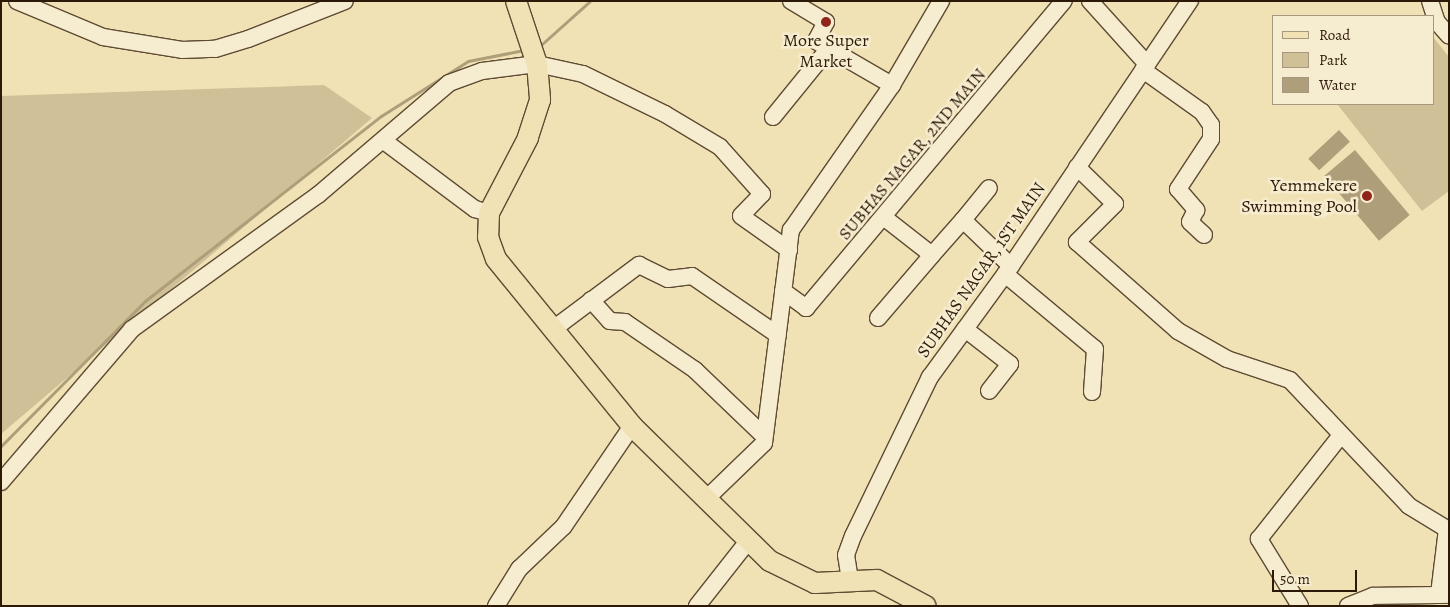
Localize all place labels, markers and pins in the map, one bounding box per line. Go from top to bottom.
marker: More Super Market [820,16,832,28]
place label: More Super Market [783,30,869,72]
place label: Yemmekere Swimming Pool [1241,175,1357,218]
marker: Yemmekere Swimming Pool [1361,190,1373,202]

